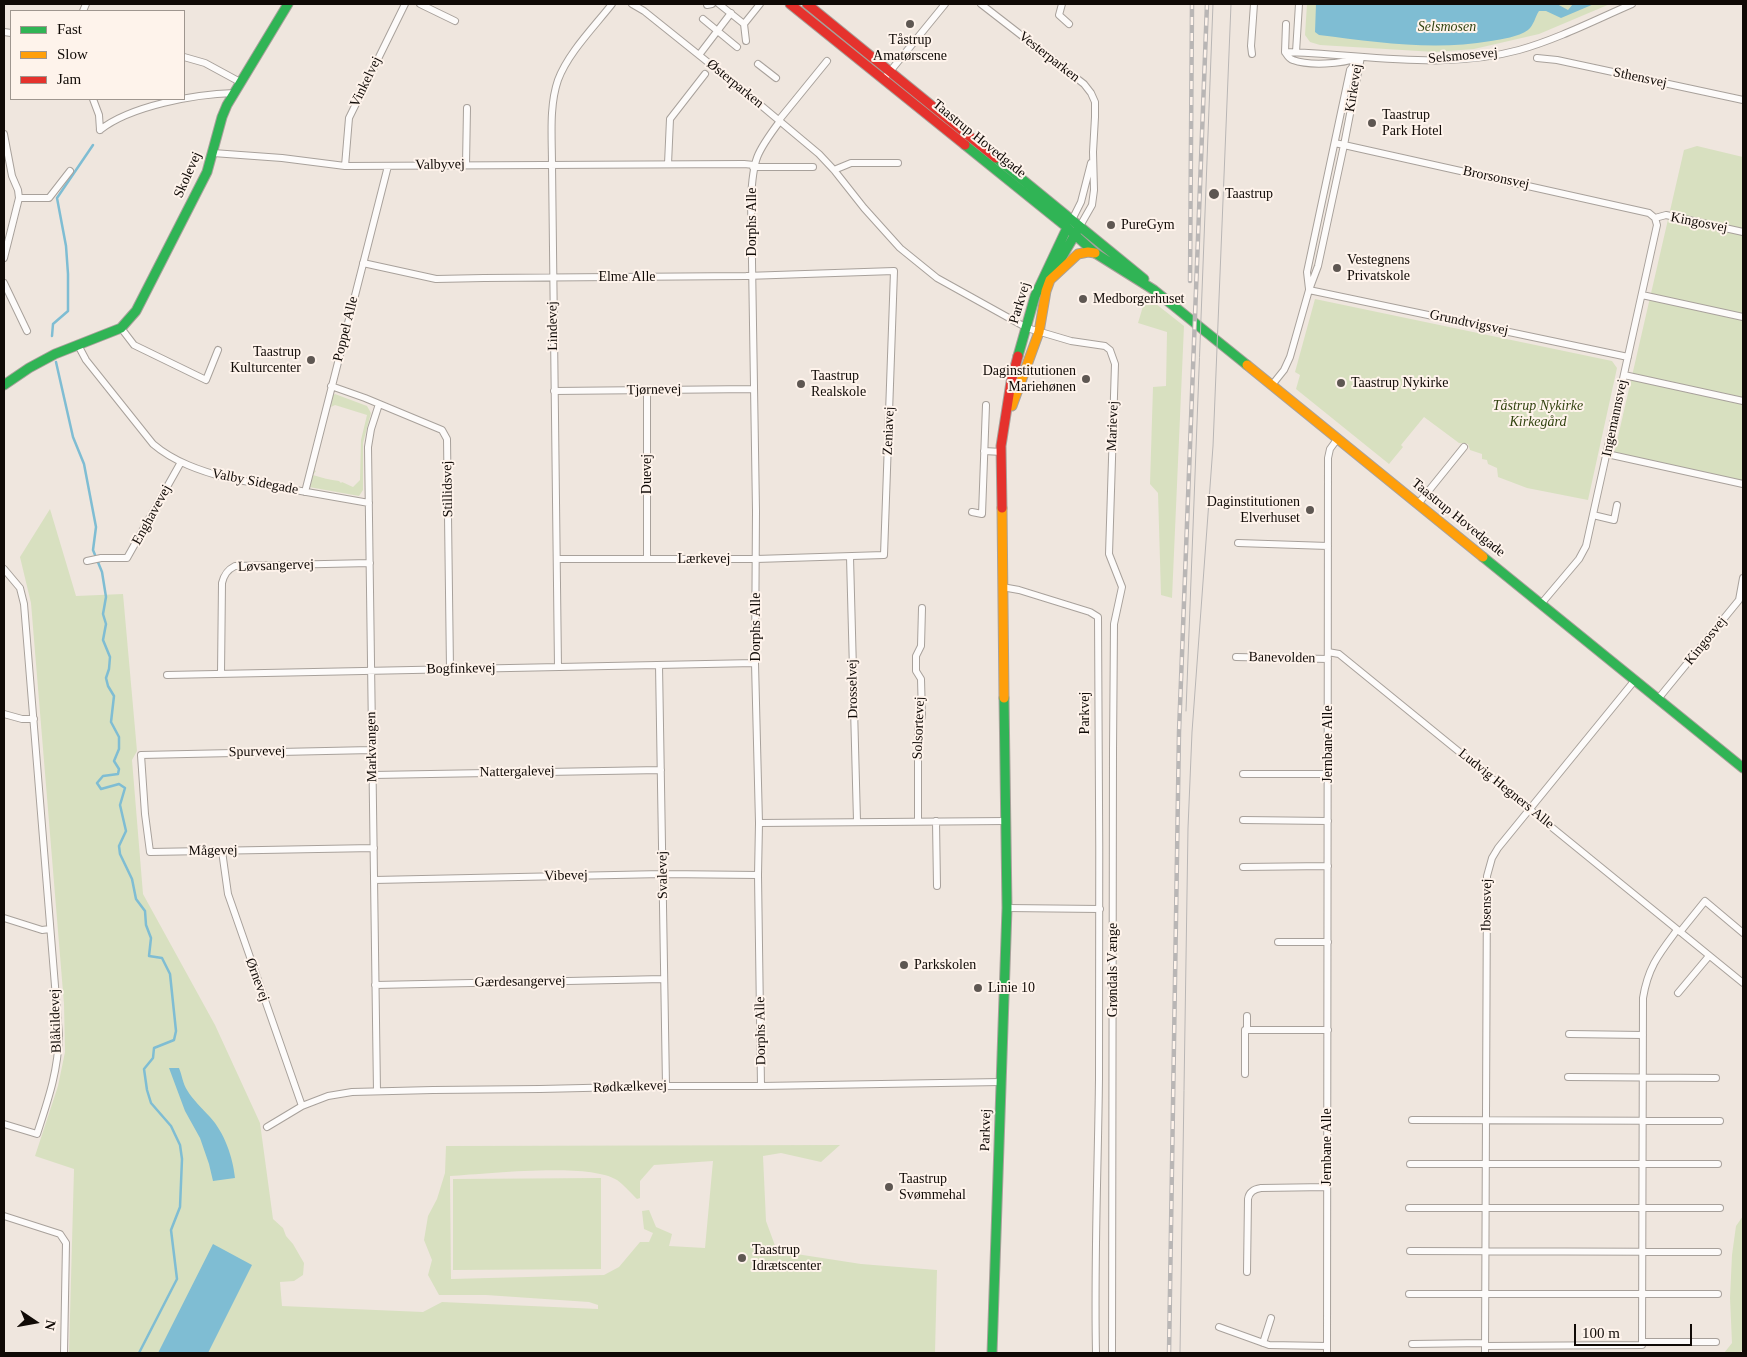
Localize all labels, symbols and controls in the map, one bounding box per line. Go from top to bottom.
legend [10,10,185,100]
marker: Tåstrup Amatørscene [904,18,916,30]
park label: Selsmosen [1418,19,1476,35]
text: Fast [57,21,82,37]
street label: Vesterparken [1015,28,1083,86]
place label: Tåstrup Amatørscene [873,32,947,64]
street label: Selsmosevej [1427,45,1499,67]
text: Slow [57,46,88,62]
street label: Vinkelvej [347,54,385,110]
street label: Østerparken [703,56,767,112]
street label: Kirkevej [1342,62,1366,114]
street label: Sthensvej [1612,64,1668,92]
text: Jam [57,71,81,87]
street label: Taastrup Hovedgade [929,96,1029,182]
place label: Taastrup Park Hotel [1382,107,1442,140]
marker: Taastrup Park Hotel [1366,117,1378,129]
street label: Skolevej [170,149,206,201]
street label: Valbyvej [415,156,465,174]
street label: Brorsonsvej [1461,163,1531,193]
place label: Taastrup [1225,186,1273,202]
marker: Taastrup [1207,187,1221,201]
street label: Dorphs Alle [744,188,760,256]
street label: Kingosvej [1669,209,1729,237]
place label: PureGym [1121,217,1175,233]
marker: PureGym [1105,219,1117,231]
place label: Vestegnens Privatskole [1347,252,1410,284]
marker: Vestegnens Privatskole [1331,262,1343,274]
street label: Elme Alle [598,269,656,285]
street label: Parkvej [1006,280,1034,326]
place label: Medborgerhuset [1093,291,1184,307]
marker: Medborgerhuset [1077,293,1089,305]
street label: Poppel Alle [330,295,362,363]
street label: Lindevej [544,301,562,351]
street label: Grundtvigsvej [1428,306,1510,340]
place label: Taastrup Kulturcenter [230,344,301,377]
marker: Taastrup Kulturcenter [305,354,317,366]
place label: Daginstitutionen Mariehønen [983,363,1076,396]
place label: Taastrup Realskole [811,368,866,401]
marker: Daginstitutionen Mariehønen [1080,373,1092,385]
place label: Taastrup Nykirke [1351,375,1448,391]
marker: Taastrup Nykirke [1335,377,1347,389]
marker: Taastrup Realskole [795,378,807,390]
street label: Ingemannsvej [1599,378,1631,458]
street label: Tjørnevej [627,381,681,399]
park label: Tåstrup Nykirke Kirkegård [1493,398,1583,431]
street label: Marievej [1104,400,1122,452]
street label: Zeniavej [880,406,898,456]
street label: Duevej [639,454,655,494]
street label: Stillidsvej [439,460,457,518]
street label: Valby Sidegade [210,465,300,499]
street label: Taastrup Hovedgade [1408,475,1508,561]
street label: Enghavevej [129,482,175,548]
place label: Daginstitutionen Elverhuset [1207,494,1300,526]
marker: Daginstitutionen Elverhuset [1304,504,1316,516]
street label: Lærkevej [678,551,730,567]
street label: Løvsangervej [238,556,314,576]
street label: Dorphs Alle [748,593,764,661]
street label: Kingosvej [1681,613,1731,669]
street label: Banevolden [1248,649,1316,667]
street label: Drosselvej [844,659,862,719]
street label: Bogfinkevej [426,660,496,678]
street label: Parkvej [1077,692,1093,734]
street label: Solsortevej [910,696,928,760]
street label: Jernbane Alle [1320,705,1336,783]
street label: Markvangen [363,711,381,783]
street label: Spurvevej [228,743,286,761]
street label: Ludvig Hegners Alle [1455,745,1557,833]
street label: Nattergalevej [479,763,555,781]
street label: Mågevej [188,842,238,860]
street label: Svalevej [654,851,672,899]
street label: Vibevej [544,867,588,885]
street label: Ibsensvej [1478,878,1496,932]
street label: Grøndals Vænge [1105,923,1121,1017]
street label: Ørnevej [241,956,273,1004]
place label: Parkskolen [914,957,976,973]
marker: Parkskolen [898,959,910,971]
street label: Gærdesangervej [474,973,566,991]
place label: Linie 10 [988,980,1035,996]
marker: Linie 10 [972,982,984,994]
street label: Blåkildevej [46,988,66,1054]
street label: Dorphs Alle [752,996,770,1066]
street label: Rødkælkevej [593,1077,667,1097]
street label: Parkvej [977,1108,995,1152]
street label: Jernbane Alle [1319,1108,1335,1186]
place label: Taastrup Svømmehal [899,1171,966,1204]
marker: Taastrup Svømmehal [883,1181,895,1193]
place label: Taastrup Idrætscenter [752,1242,821,1274]
marker: Taastrup Idrætscenter [736,1252,748,1264]
north arrow [10,1297,60,1347]
scale bar [1577,1314,1694,1346]
text: N [42,1319,59,1332]
text: 100 m [1582,1325,1620,1341]

